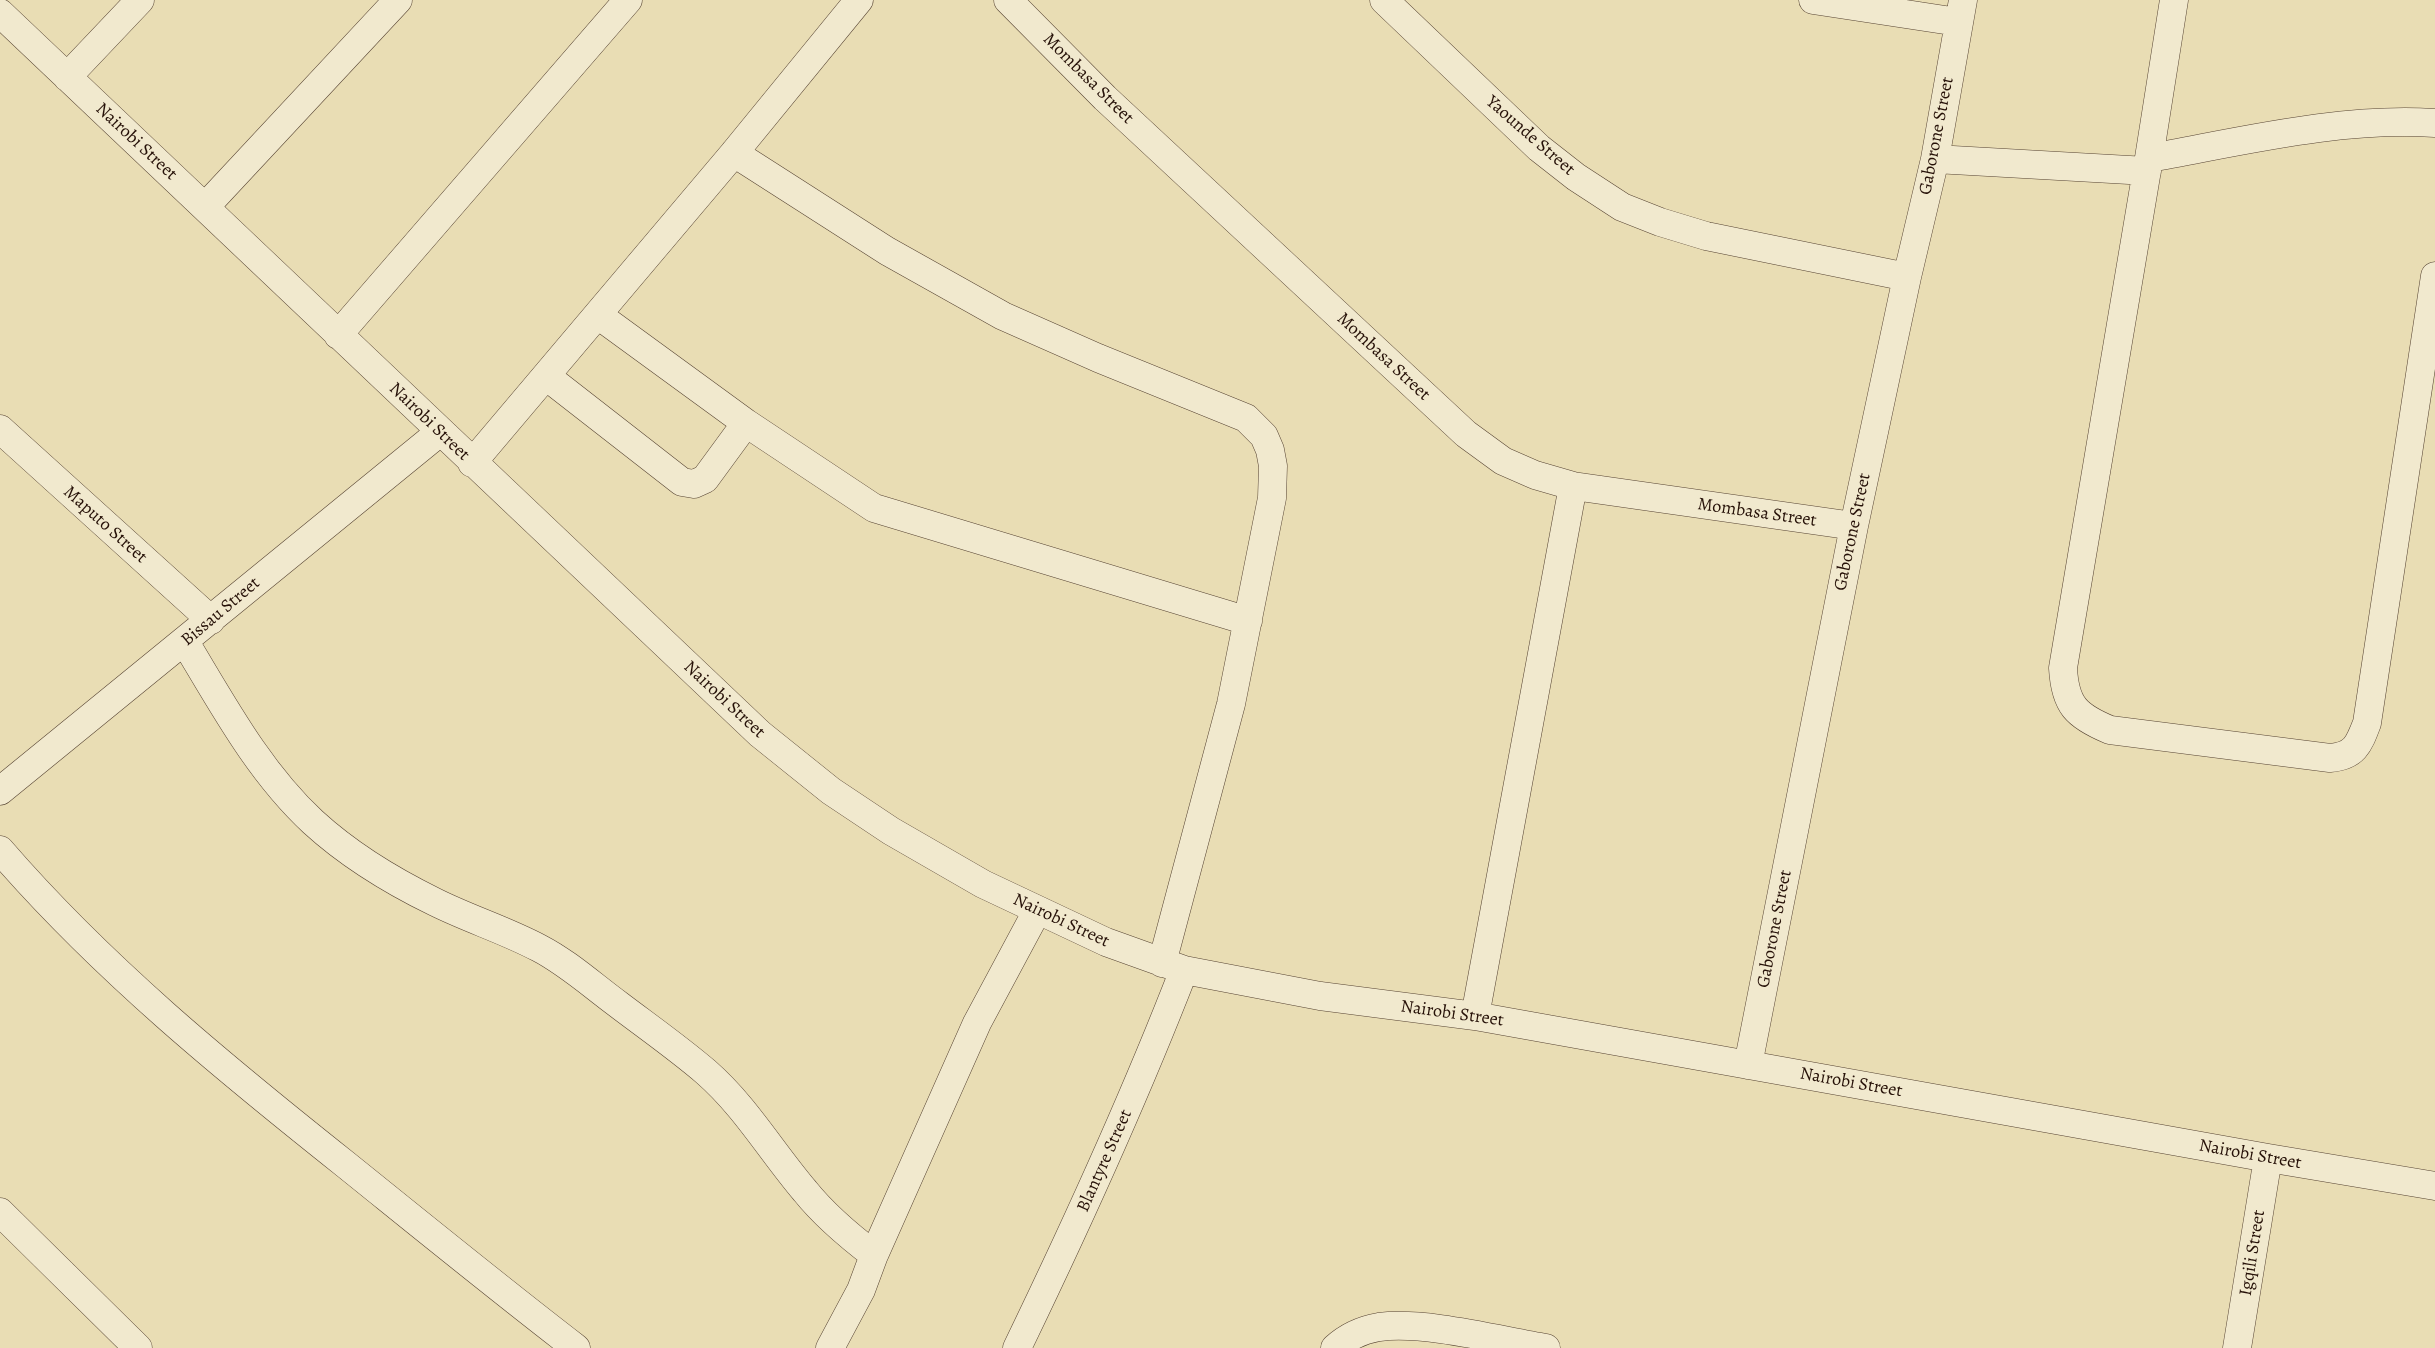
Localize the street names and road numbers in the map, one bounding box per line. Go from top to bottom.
street label: Mombasa Street [1038,29,1138,129]
street label: Gaborone Street [1915,75,1959,197]
street label: Yaounde Street [1481,91,1579,181]
street label: Nairobi Street [91,99,181,185]
street label: Mombasa Street [1332,308,1434,406]
street label: Nairobi Street [384,378,474,466]
street label: Gaborone Street [1830,471,1876,593]
street label: Maputo Street [59,482,151,568]
street label: Mombasa Street [1696,494,1818,532]
street label: Bissau Street [177,573,265,651]
street label: Nairobi Street [679,657,769,743]
street label: Gaborone Street [1753,868,1797,990]
street label: Nairobi Street [1009,889,1113,953]
street label: Nairobi Street [1399,996,1505,1032]
street label: Nairobi Street [1798,1063,1904,1103]
street label: Blantyre Street [1073,1106,1137,1216]
street label: Nairobi Street [2197,1135,2303,1175]
street label: Igqili Street [2236,1208,2270,1298]

